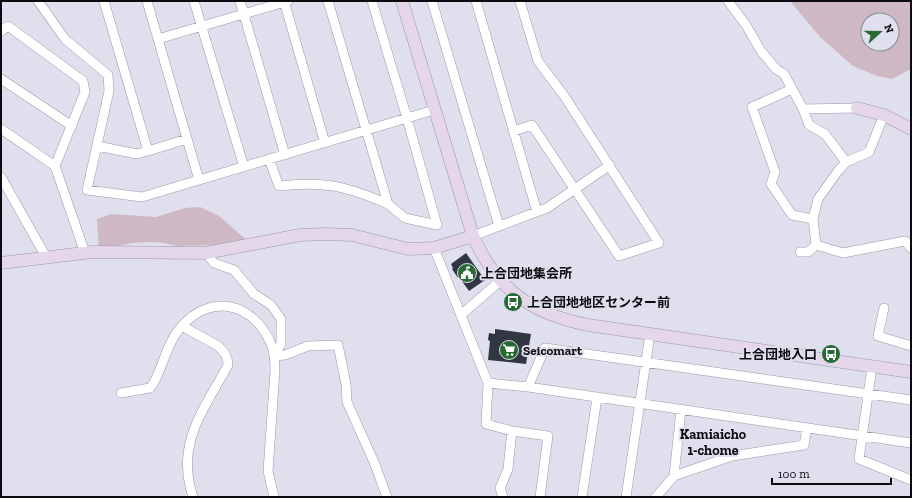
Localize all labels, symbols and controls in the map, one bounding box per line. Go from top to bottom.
north arrow [860,12,900,52]
text: N [881,22,897,35]
public building icon: 上合団地集会所 [456,262,478,284]
place label: 上合団地集会所 [481,266,572,281]
bus stop icon: 上合団地地区センター前 [502,291,524,313]
place label: 上合団地地区センター前 [527,295,670,310]
supermarket icon: Seicomart [498,339,520,361]
place label: Seicomart [523,343,583,358]
bus stop icon: 上合団地入口 [820,343,842,365]
place label: 上合団地入口 [739,347,817,362]
district label: Kamiaicho 1-chome [680,426,747,459]
scale bar [772,460,891,486]
text: 100 m [778,467,810,481]

